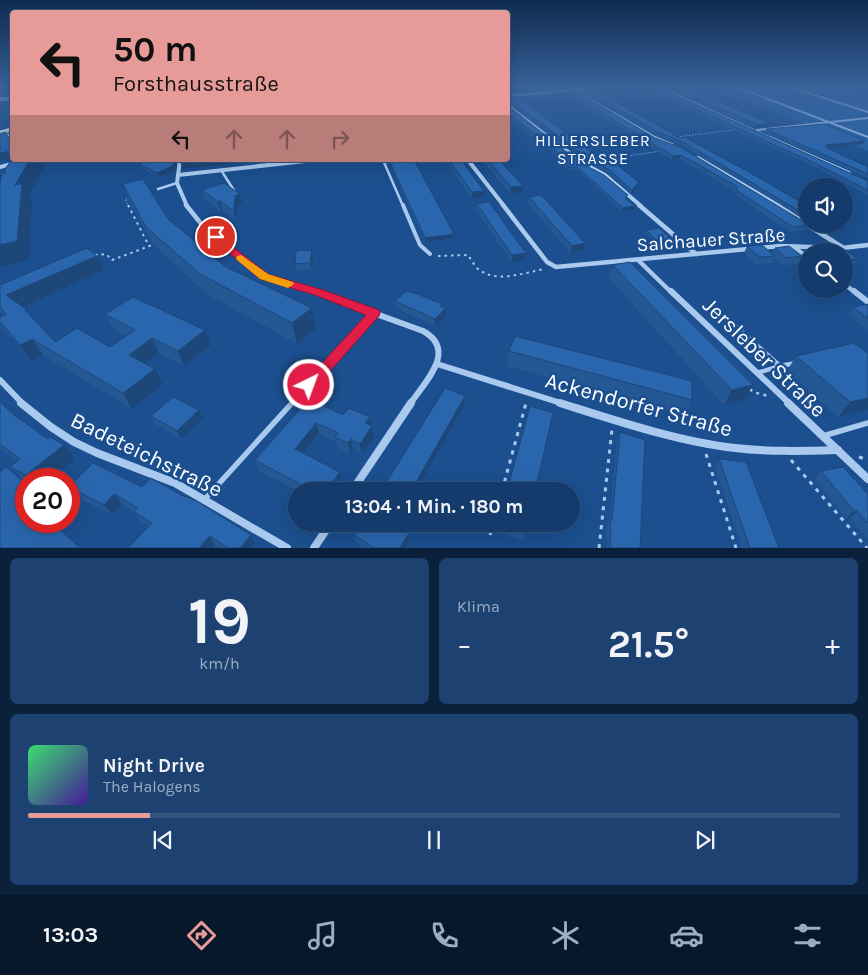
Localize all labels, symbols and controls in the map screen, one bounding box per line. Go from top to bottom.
text: 50 m [113,29,198,70]
icon: left [30,30,95,95]
text: Forsthausstraße [113,71,279,97]
icon: left [167,125,195,153]
icon: ahead [220,125,248,153]
icon: ahead [273,125,301,153]
icon: right [326,125,354,153]
district label: HILLERSLEBER STRASSE [535,131,651,168]
map controls [798,178,853,298]
button: sound [798,178,853,233]
pin [195,216,237,258]
icon: arrive [202,223,230,251]
street label: Salchauer Straße [636,224,786,256]
button: search [798,243,853,298]
street label: Jersleber Straße [697,292,831,423]
position arrow [282,358,334,410]
street label: Ackendorfer Straße [542,368,735,442]
street label: Badeteichstraße [66,407,227,503]
speed limit sign: 20 [15,468,80,533]
text: 13:04 · 1 Min. · 180 m [345,496,523,518]
text: 19 [188,583,251,659]
text: Klima [457,597,500,616]
text: 21.5° [608,622,689,667]
text: − [457,628,472,661]
text: + [825,628,840,661]
text: km/h [199,654,240,673]
text: Night Drive [103,755,205,777]
text: The Halogens [103,777,201,796]
icon: previous [149,826,177,854]
icon: pause [420,826,448,854]
icon: next [691,826,719,854]
icon: directions [184,918,219,953]
icon: music [305,918,340,953]
icon: phone [427,918,462,953]
icon: climate [548,918,583,953]
icon: car [669,918,704,953]
icon: filters [790,918,825,953]
text: 13:03 [43,922,98,948]

